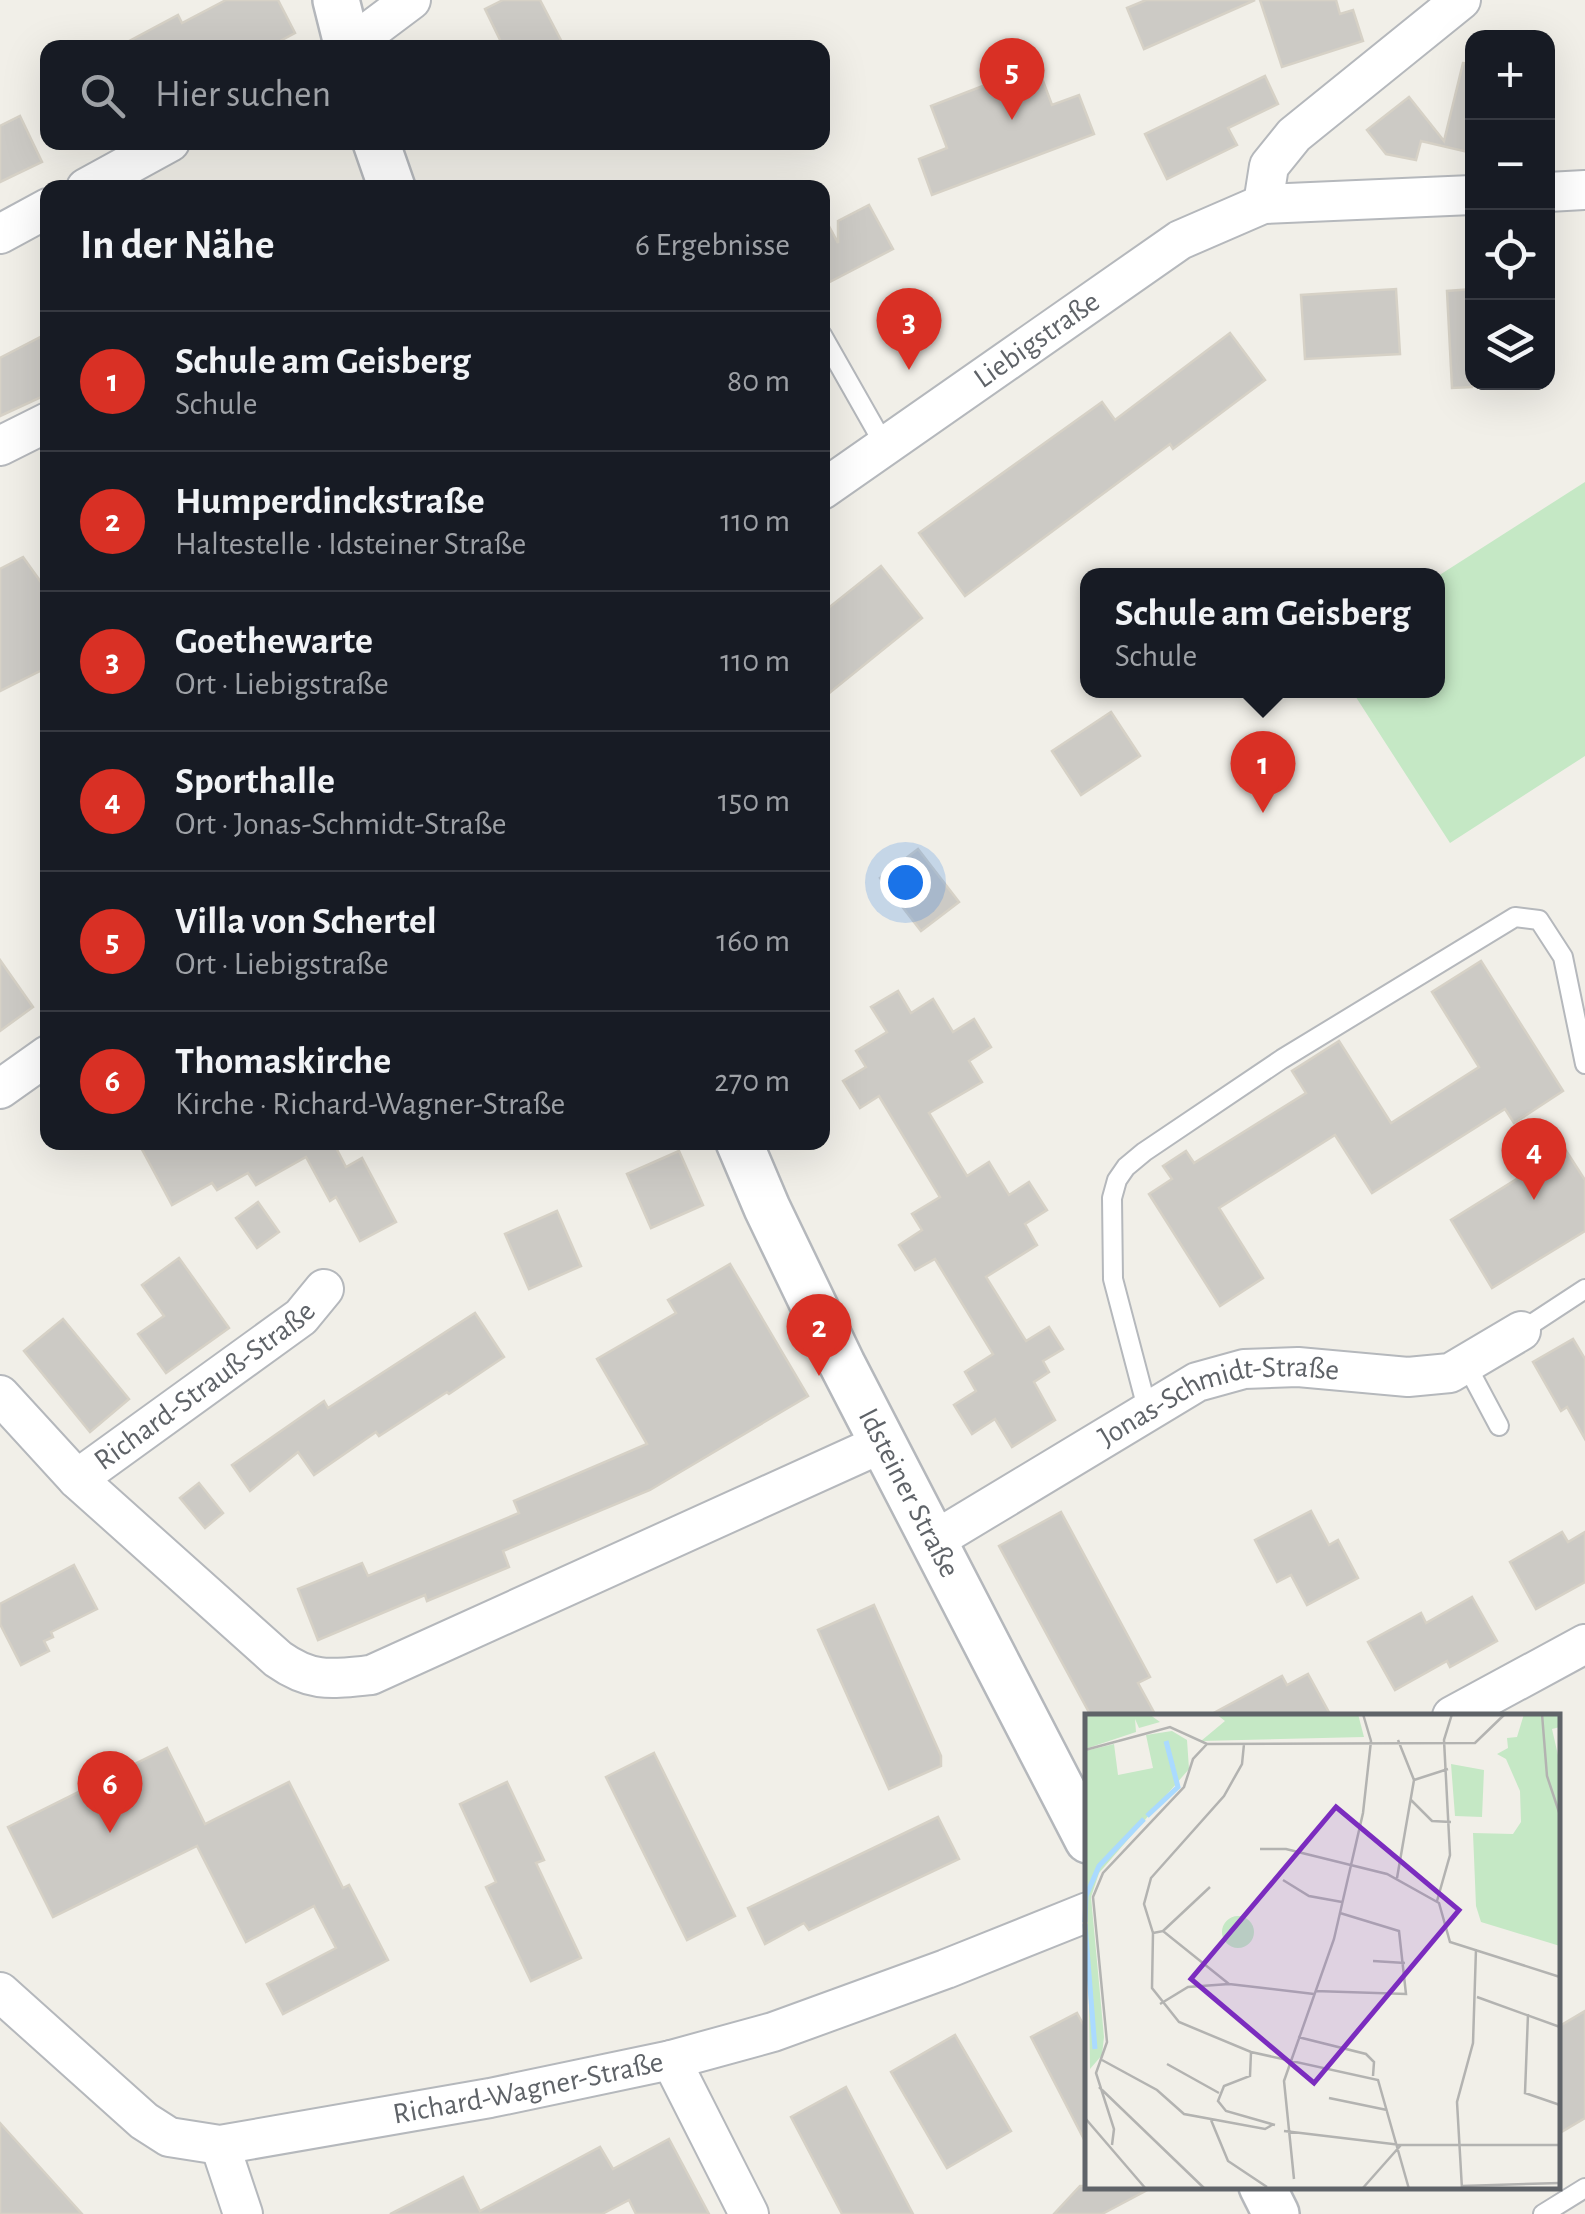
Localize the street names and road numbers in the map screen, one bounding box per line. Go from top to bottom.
street label: Liebigstraße [969,286,1105,394]
street label: Richard-Strauß-Straße [89,1297,321,1476]
street label: Jonas-Schmidt-Straße [1093,1352,1340,1453]
street label: Idsteiner Straße [853,1404,965,1582]
street label: Richard-Wagner-Straße [391,2047,666,2130]

